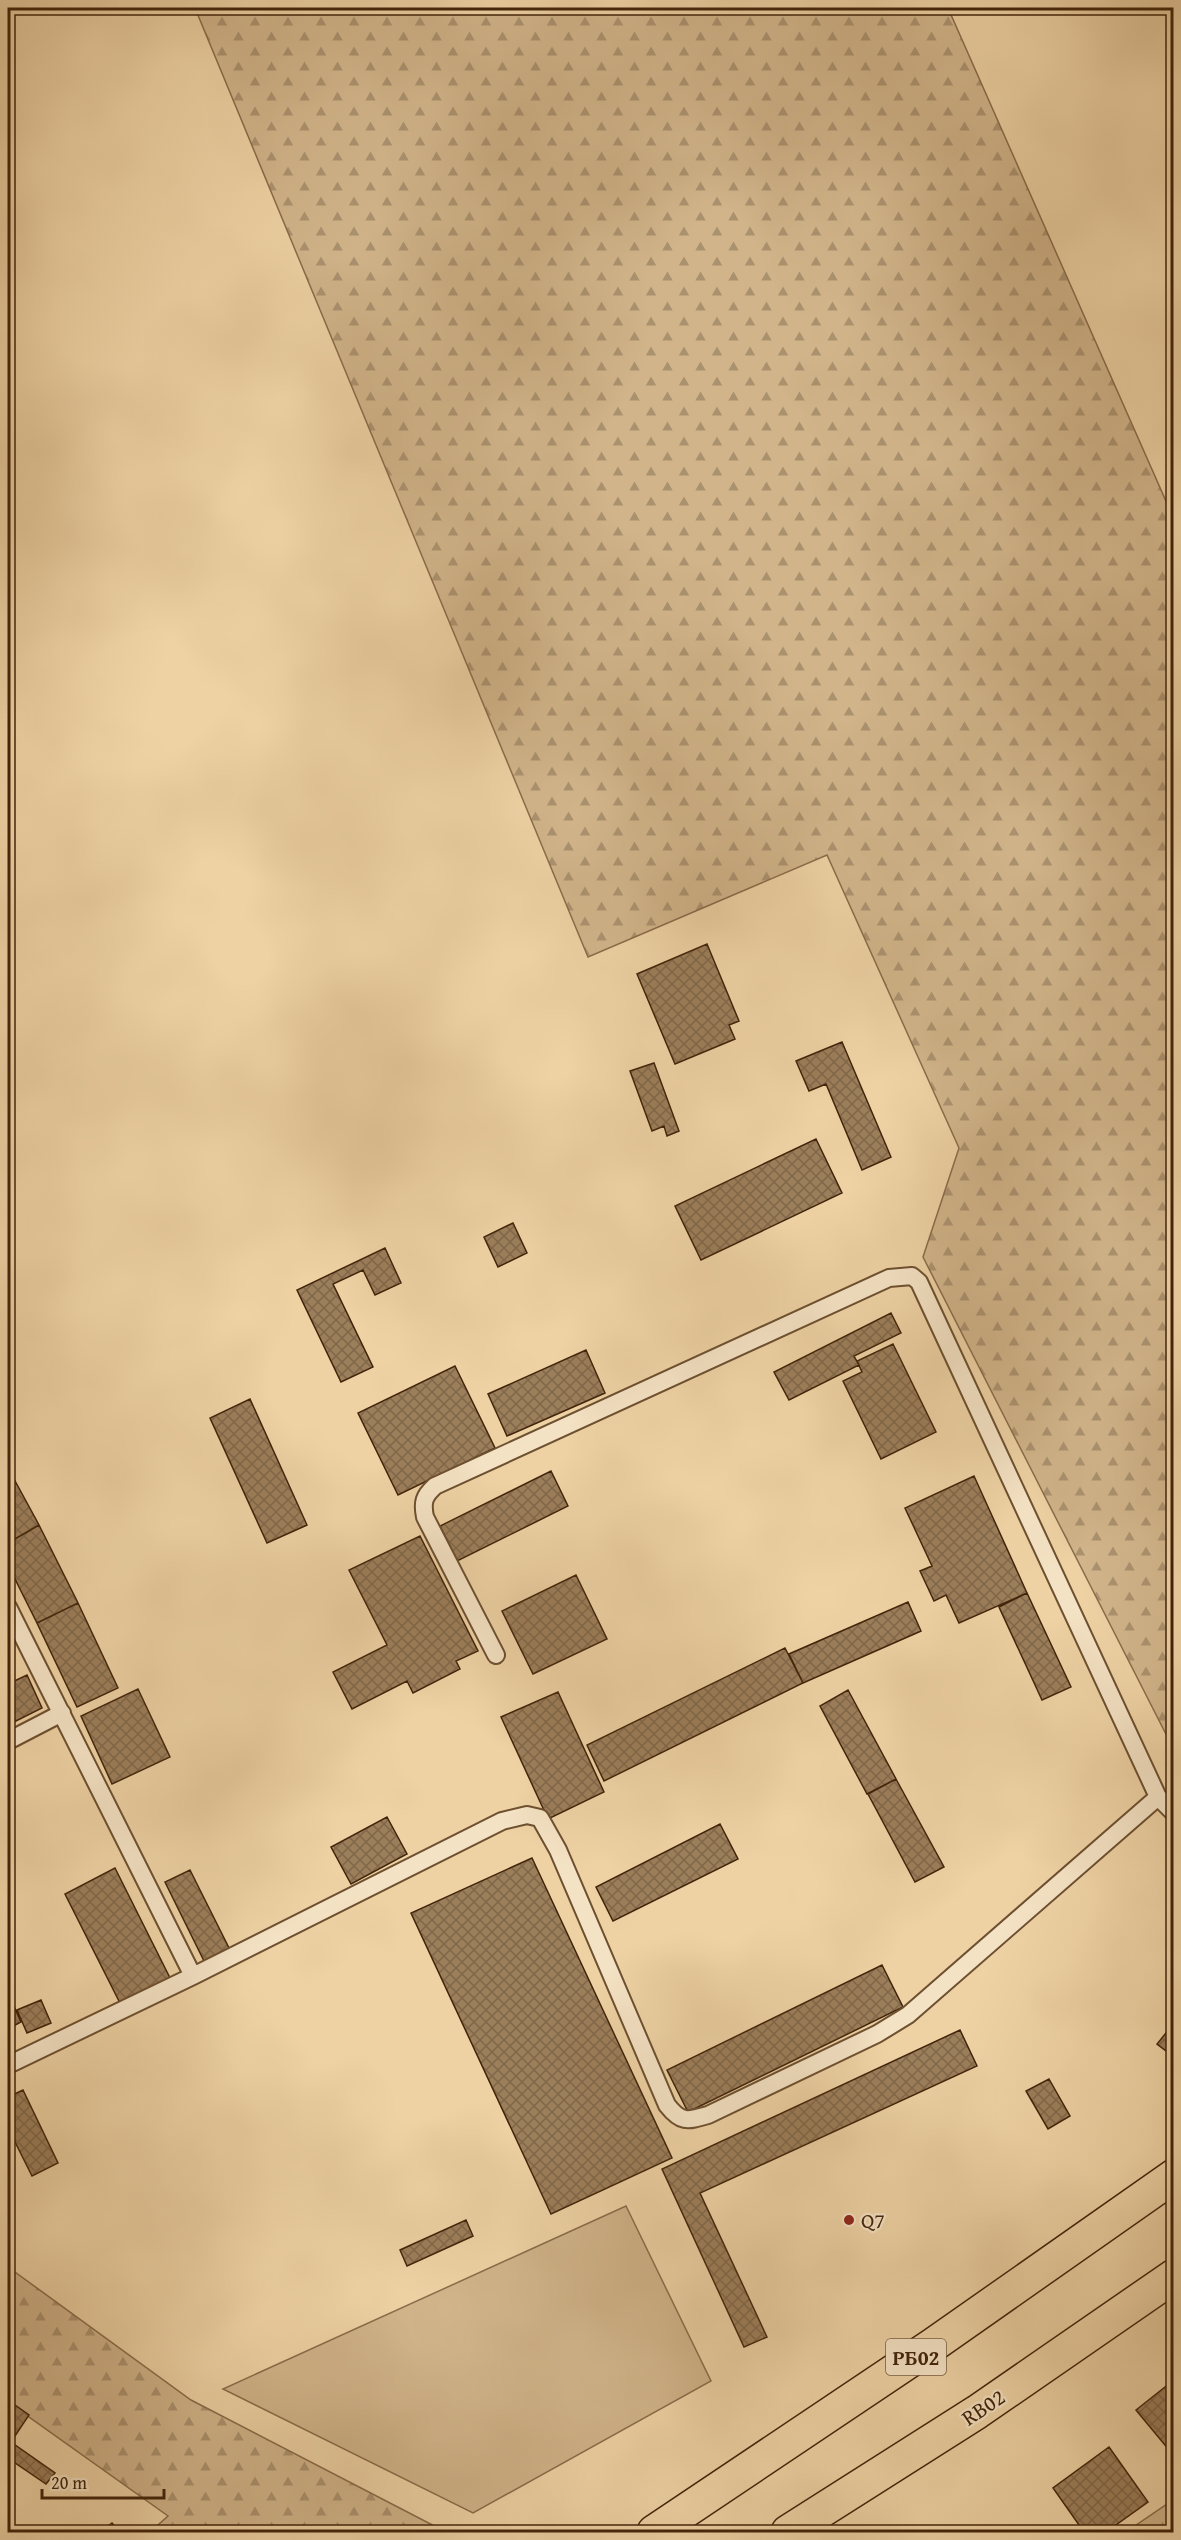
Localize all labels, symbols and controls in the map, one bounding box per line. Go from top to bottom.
place label: Q7 [861,2204,885,2236]
marker: Q7 [842,2213,856,2227]
road number: РБ02 [886,2339,946,2375]
street label: RB02 [955,2381,1011,2433]
scale bar [42,2462,164,2500]
text: 20 m [51,2469,87,2496]

